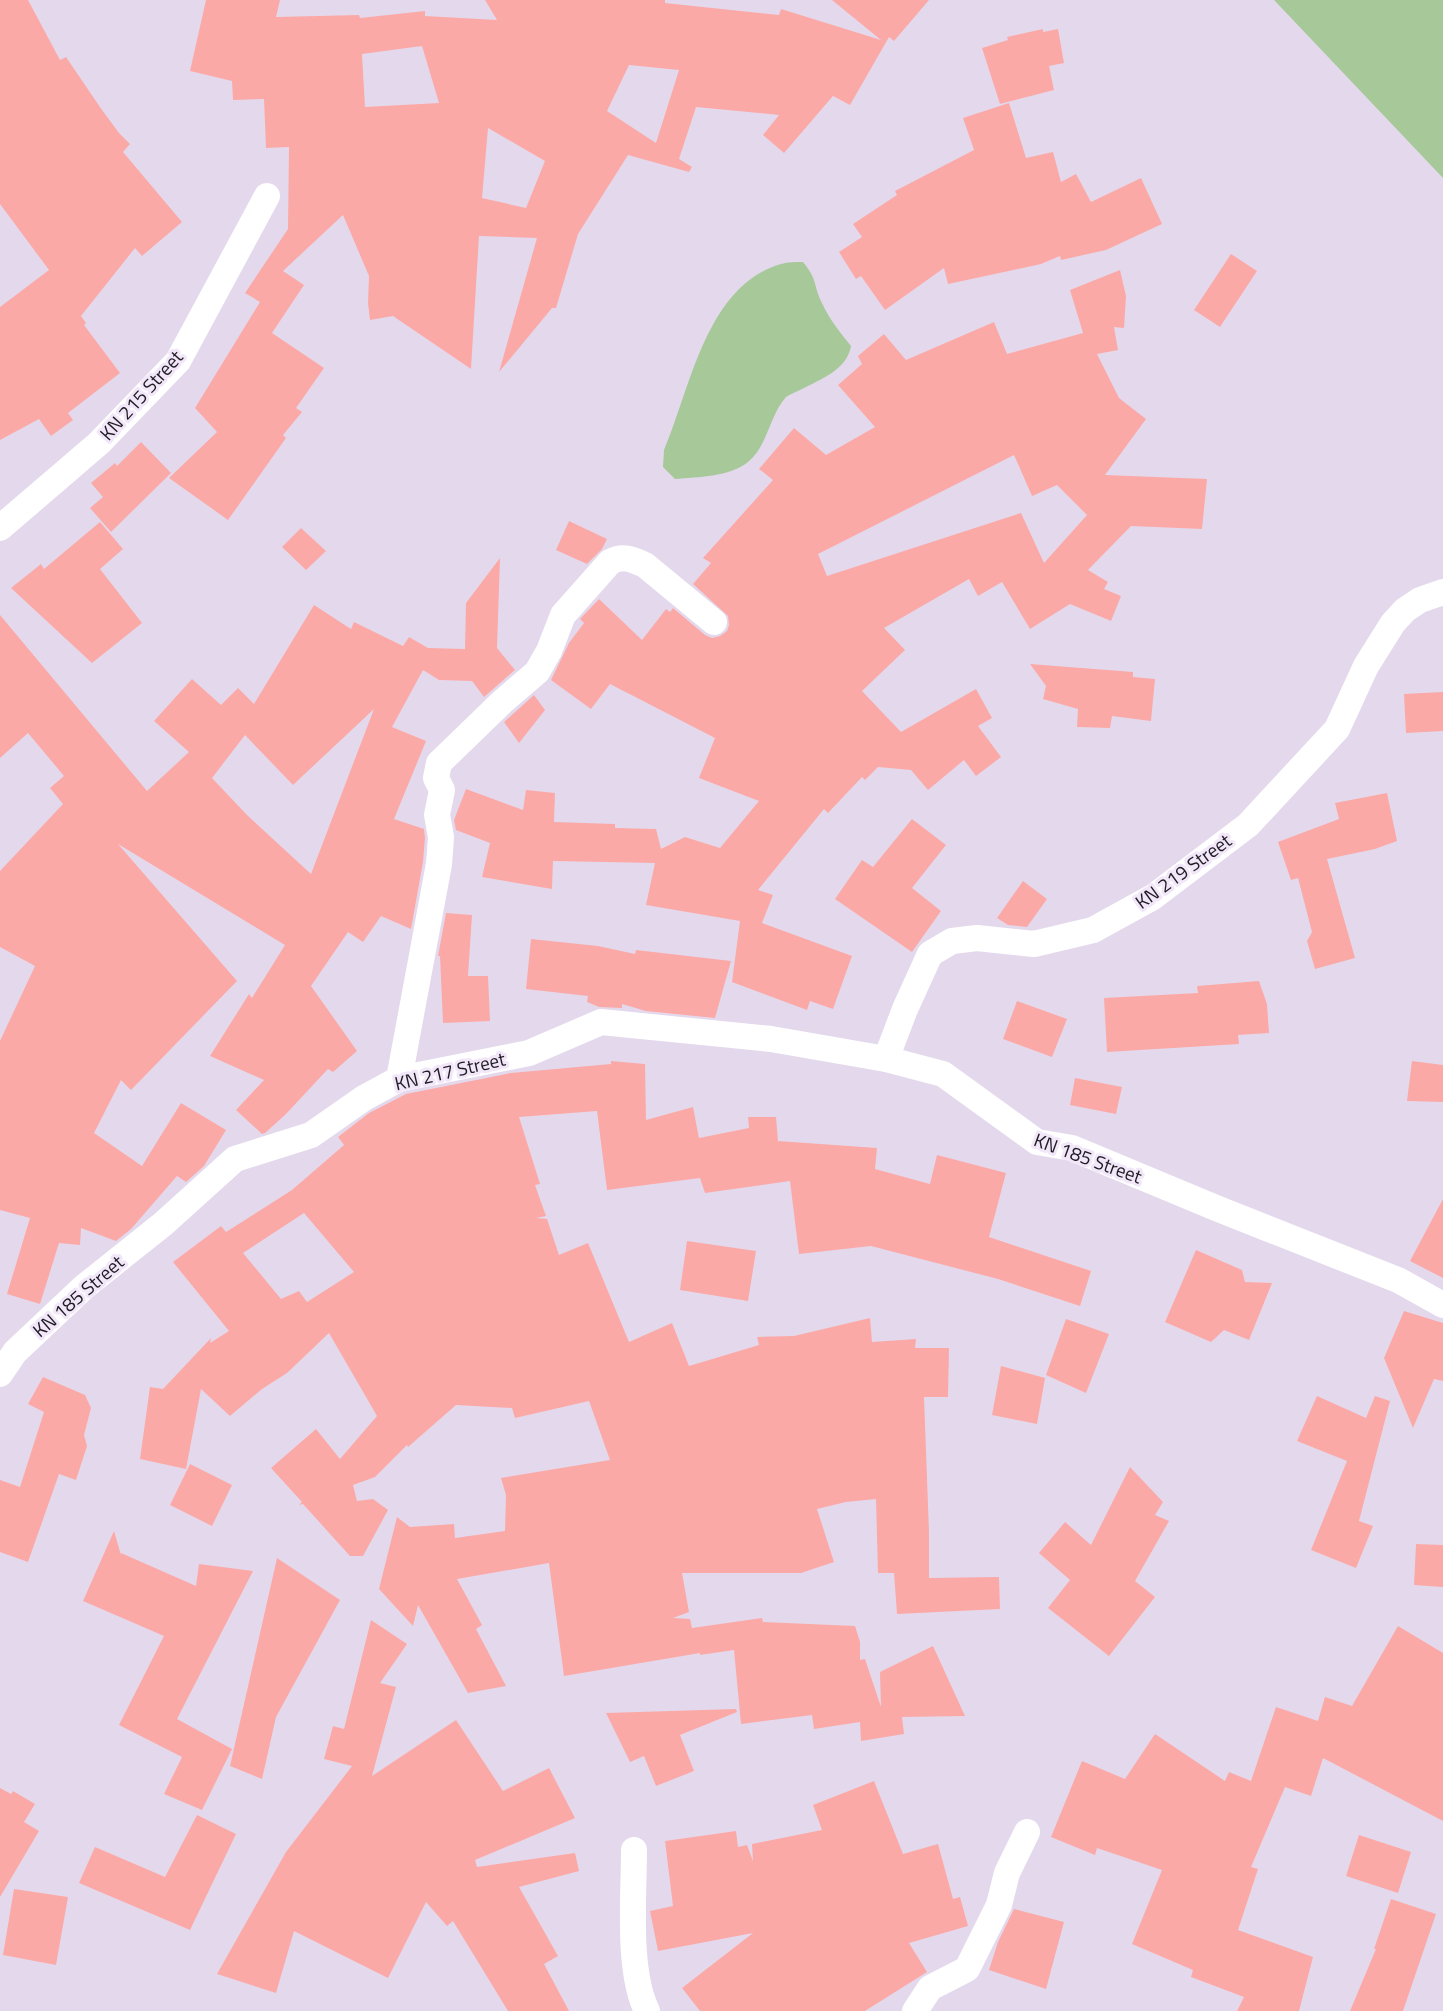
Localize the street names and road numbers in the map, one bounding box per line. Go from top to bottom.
street label: KN 215 Street [92,343,189,446]
street label: KN 219 Street [1129,825,1237,916]
street label: KN 217 Street [392,1044,508,1097]
street label: KN 185 Street [1030,1125,1146,1191]
street label: KN 185 Street [26,1247,130,1344]

